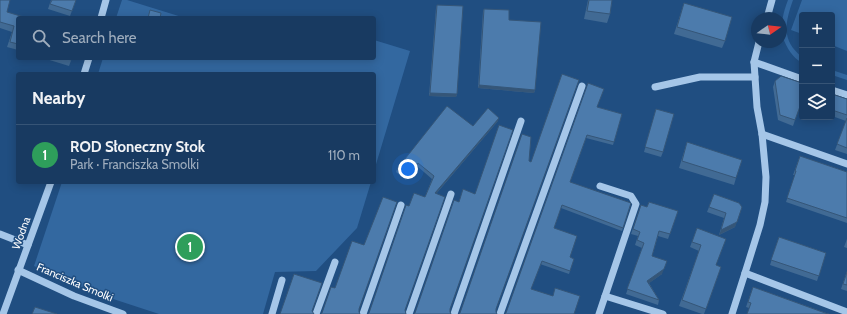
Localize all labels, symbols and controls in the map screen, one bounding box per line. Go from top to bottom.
north arrow [751,12,787,48]
map controls [799,12,835,120]
button: + [799,12,835,48]
search box [16,16,376,60]
icon: search [30,27,52,49]
text: Search here [62,29,137,47]
button: − [799,48,835,84]
button: layers [799,84,835,120]
text: Nearby [32,88,85,108]
text: ROD Słoneczny Stok [70,138,205,156]
text: 1 [43,147,47,163]
text: 110 m [328,147,360,163]
text: Park · Franciszka Smolki [70,156,199,172]
your location [398,159,418,179]
street label: Wodna [9,214,34,251]
pin: 1 [177,232,203,262]
street label: Franciszka Smolki [35,260,115,304]

